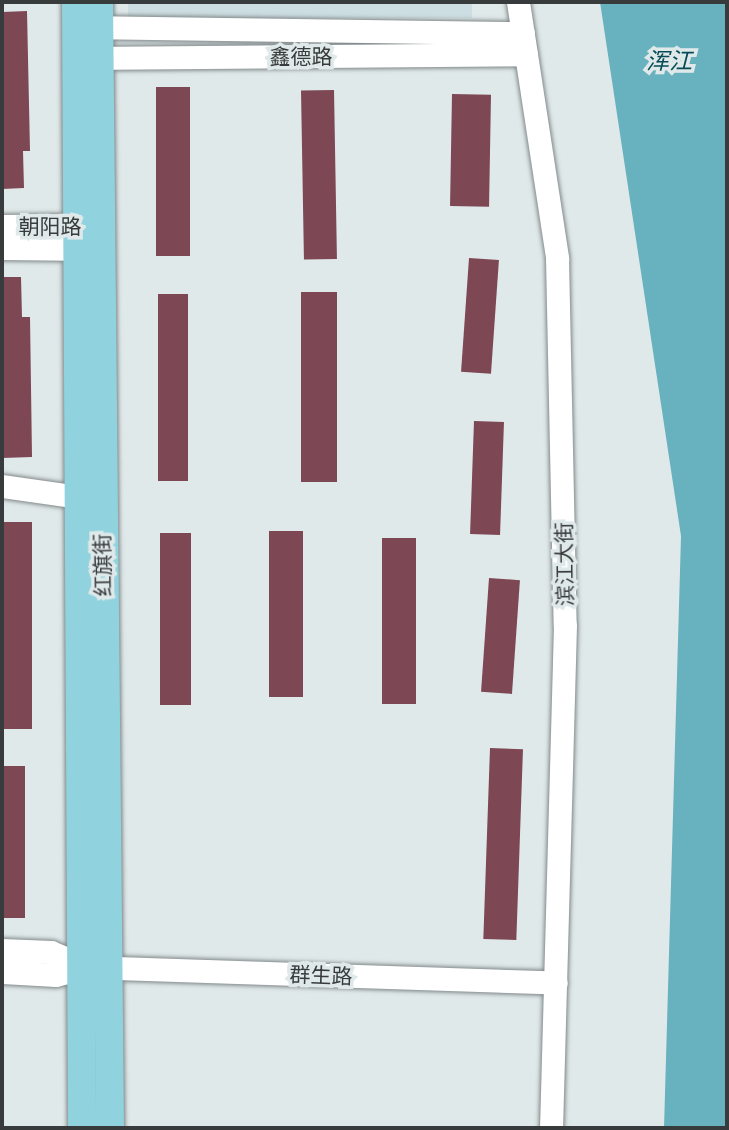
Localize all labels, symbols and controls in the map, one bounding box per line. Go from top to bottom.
street label: 鑫德路 [270,43,332,69]
water label: 浑江 [646,46,692,74]
street label: 朝阳路 [19,213,81,239]
street label: 滨江大街 [551,522,577,606]
street label: 红旗街 [89,533,115,597]
street label: 群生路 [289,961,353,989]

